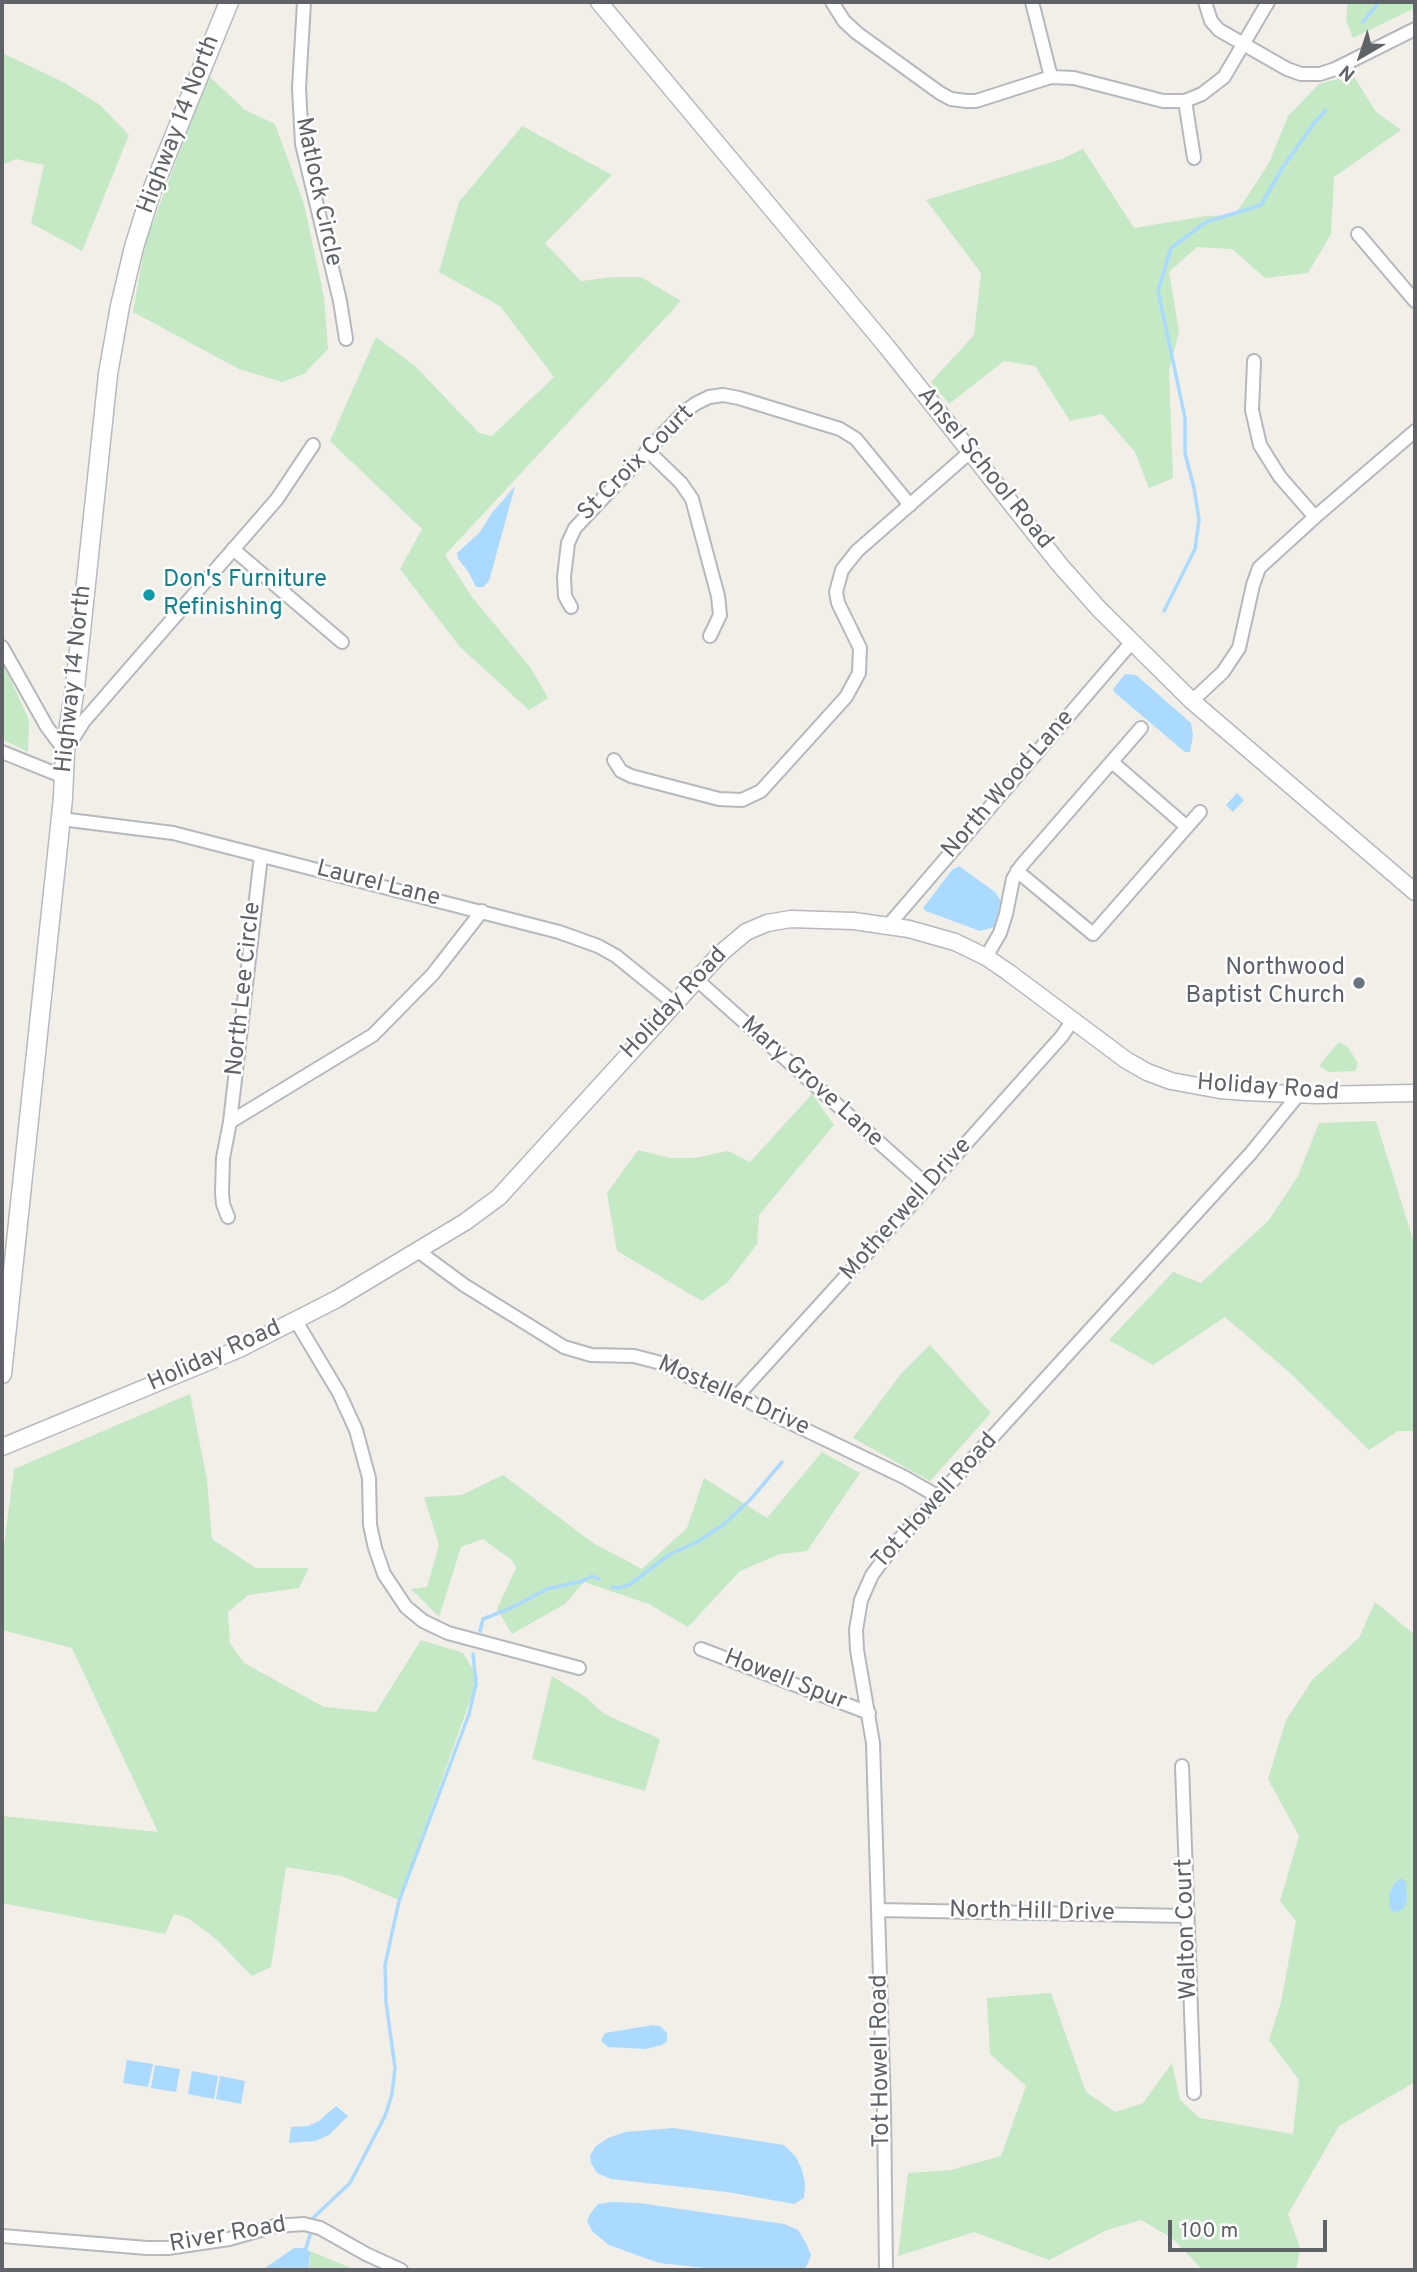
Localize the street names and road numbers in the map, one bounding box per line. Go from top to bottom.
street label: Highway 14 North [133,32,227,218]
street label: Matlock Circle [287,115,347,269]
street label: Ansel School Road [910,382,1058,556]
street label: St Croix Court [573,400,701,528]
street label: Highway 14 North [51,584,99,774]
street label: North Wood Lane [937,705,1081,865]
street label: Laurel Lane [313,856,443,914]
street label: North Lee Circle [222,901,268,1077]
street label: Holiday Road [616,942,734,1066]
street label: Mary Grove Lane [734,1011,888,1155]
street label: Holiday Road [1196,1070,1340,1108]
street label: Motherwell Drive [835,1133,979,1287]
street label: Holiday Road [144,1315,286,1399]
street label: Mosteller Drive [653,1351,813,1443]
street label: Tot Howell Road [867,1428,1005,1576]
street label: Howell Spur [720,1644,850,1718]
street label: Walton Court [1171,1858,1205,2000]
street label: North Hill Drive [949,1897,1115,1929]
street label: Tot Howell Road [866,1974,898,2148]
street label: River Road [167,2212,289,2260]

